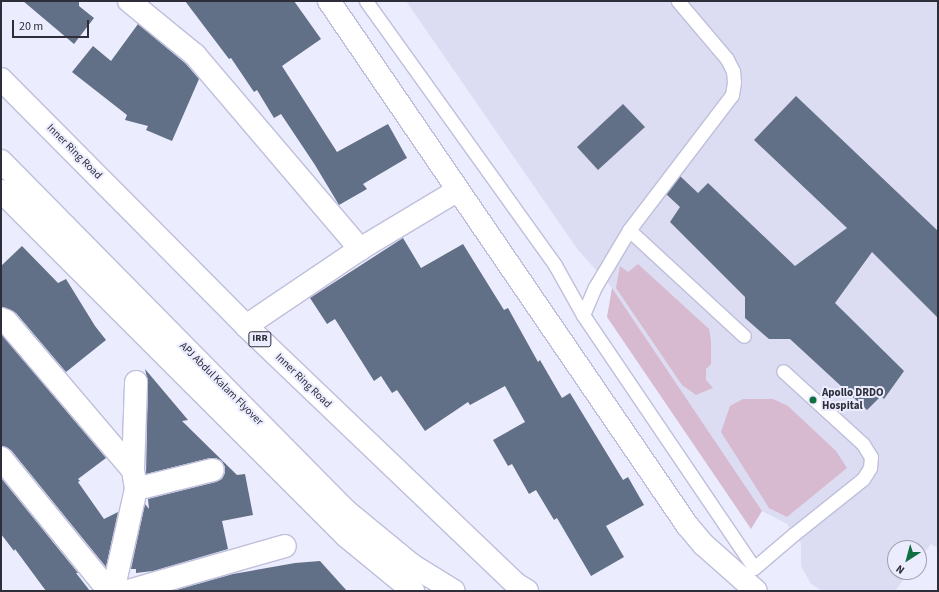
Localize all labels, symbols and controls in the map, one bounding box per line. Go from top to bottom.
scale bar [14,12,91,38]
text: 20 m [19,18,43,35]
street label: Inner Ring Road [44,122,104,182]
road number: IRR [248,331,272,347]
street label: APJ Abdul Kalam Flyover [177,340,265,428]
street label: Inner Ring Road [272,351,334,411]
place label: Apollo DRDO Hospital [822,387,884,413]
marker: Apollo DRDO Hospital [807,394,819,406]
north arrow [887,540,927,580]
text: N [893,561,908,578]

